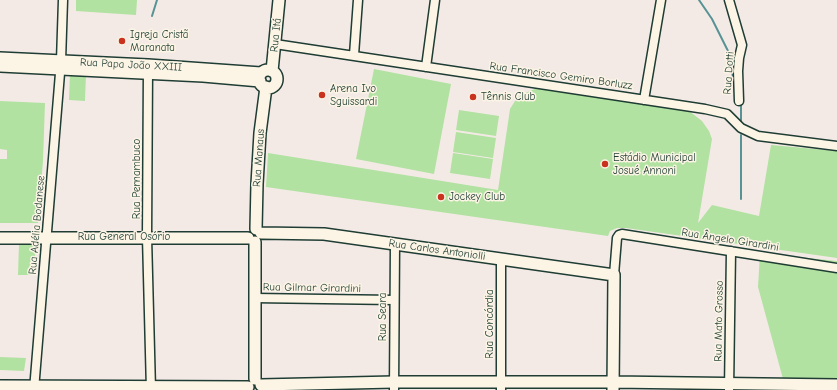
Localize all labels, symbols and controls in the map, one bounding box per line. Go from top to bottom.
street label: Rua Itá [268,17,284,53]
place label: Igreja Cristã Maranata [130,28,188,54]
marker: Igreja Cristã Maranata [117,36,127,46]
street label: Rua Dotti [721,51,737,95]
street label: Rua Papa João XXIII [80,56,182,74]
street label: Rua Francisco Gemiro Borluzz [489,59,633,93]
place label: Arena Ivo Sguissardi [330,82,377,108]
marker: Arena Ivo Sguissardi [317,90,327,100]
place label: Tênnis Club [481,90,536,104]
marker: Tênnis Club [468,92,478,102]
street label: Rua Manaus [250,128,268,188]
street label: Rua Pernambuco [130,139,144,219]
place label: Estádio Municipal Josué Annoni [613,151,696,177]
marker: Estádio Municipal Josué Annoni [600,159,610,169]
street label: Rua Adélia Bodanese [26,175,48,275]
place label: Jockey Club [449,190,505,204]
marker: Jockey Club [436,192,446,202]
street label: Rua Ângelo Girardini [680,226,780,254]
street label: Rua General Osório [78,230,170,244]
street label: Rua Carlos Antoniolli [388,237,486,263]
street label: Rua Mato Grosso [712,280,726,362]
street label: Rua Gilmar Girardini [263,281,361,295]
street label: Rua Concórdia [483,289,497,359]
street label: Rua Seara [376,293,390,341]

